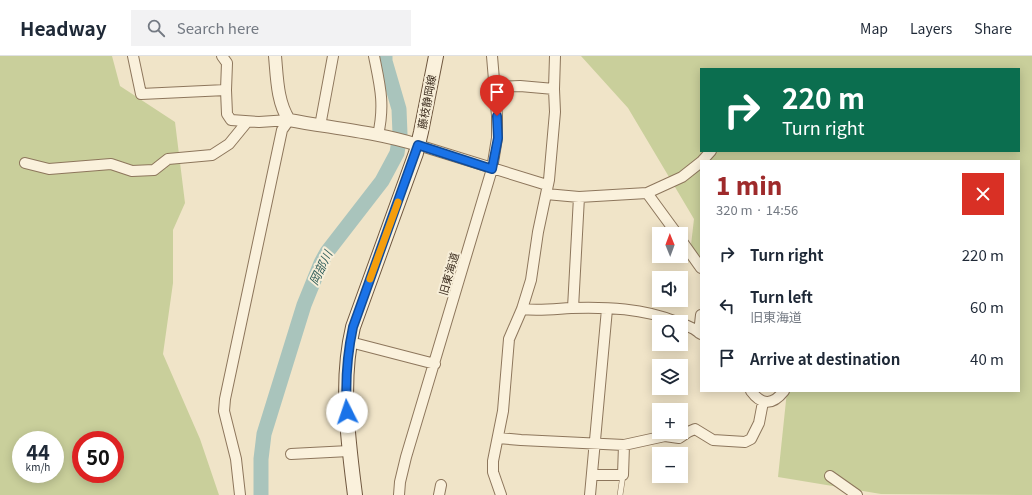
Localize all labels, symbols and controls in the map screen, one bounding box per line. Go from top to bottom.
search box [131,10,411,46]
text: Headway [20,14,107,41]
icon: search [145,17,167,39]
text: Search here [177,17,259,38]
text: Map [860,18,888,38]
text: Layers [910,18,952,38]
text: Share [974,18,1012,38]
street label: 藤枝静岡線 [413,73,439,130]
pin [480,75,514,116]
text: 220 m [782,77,865,117]
icon: arrive [486,81,508,103]
icon: right [716,84,768,136]
text: Turn right [782,114,865,140]
text: 1 min [716,167,782,202]
button: close [962,173,1004,215]
text: 320 m · 14:56 [716,200,798,219]
north arrow [652,227,688,263]
map controls [652,227,688,483]
icon: right [716,243,738,265]
text: Turn right [750,244,824,265]
text: 220 m [962,244,1004,265]
water label: 岡部川 [304,246,336,287]
street label: 旧東海道 [434,250,462,297]
button: sound [652,271,688,307]
text: Turn left [750,286,813,307]
icon: left [716,295,738,317]
text: 60 m [970,296,1004,317]
text: 旧東海道 [750,307,802,326]
button: search [652,315,688,351]
icon: arrive [716,347,738,369]
text: Arrive at destination [750,348,900,369]
text: 40 m [970,348,1004,369]
button: layers [652,359,688,395]
position arrow [326,391,368,433]
button: + [652,403,688,439]
speed limit sign: 50 [72,431,124,483]
text: 44 [26,437,50,466]
button: − [652,447,688,483]
text: km/h [26,459,50,474]

